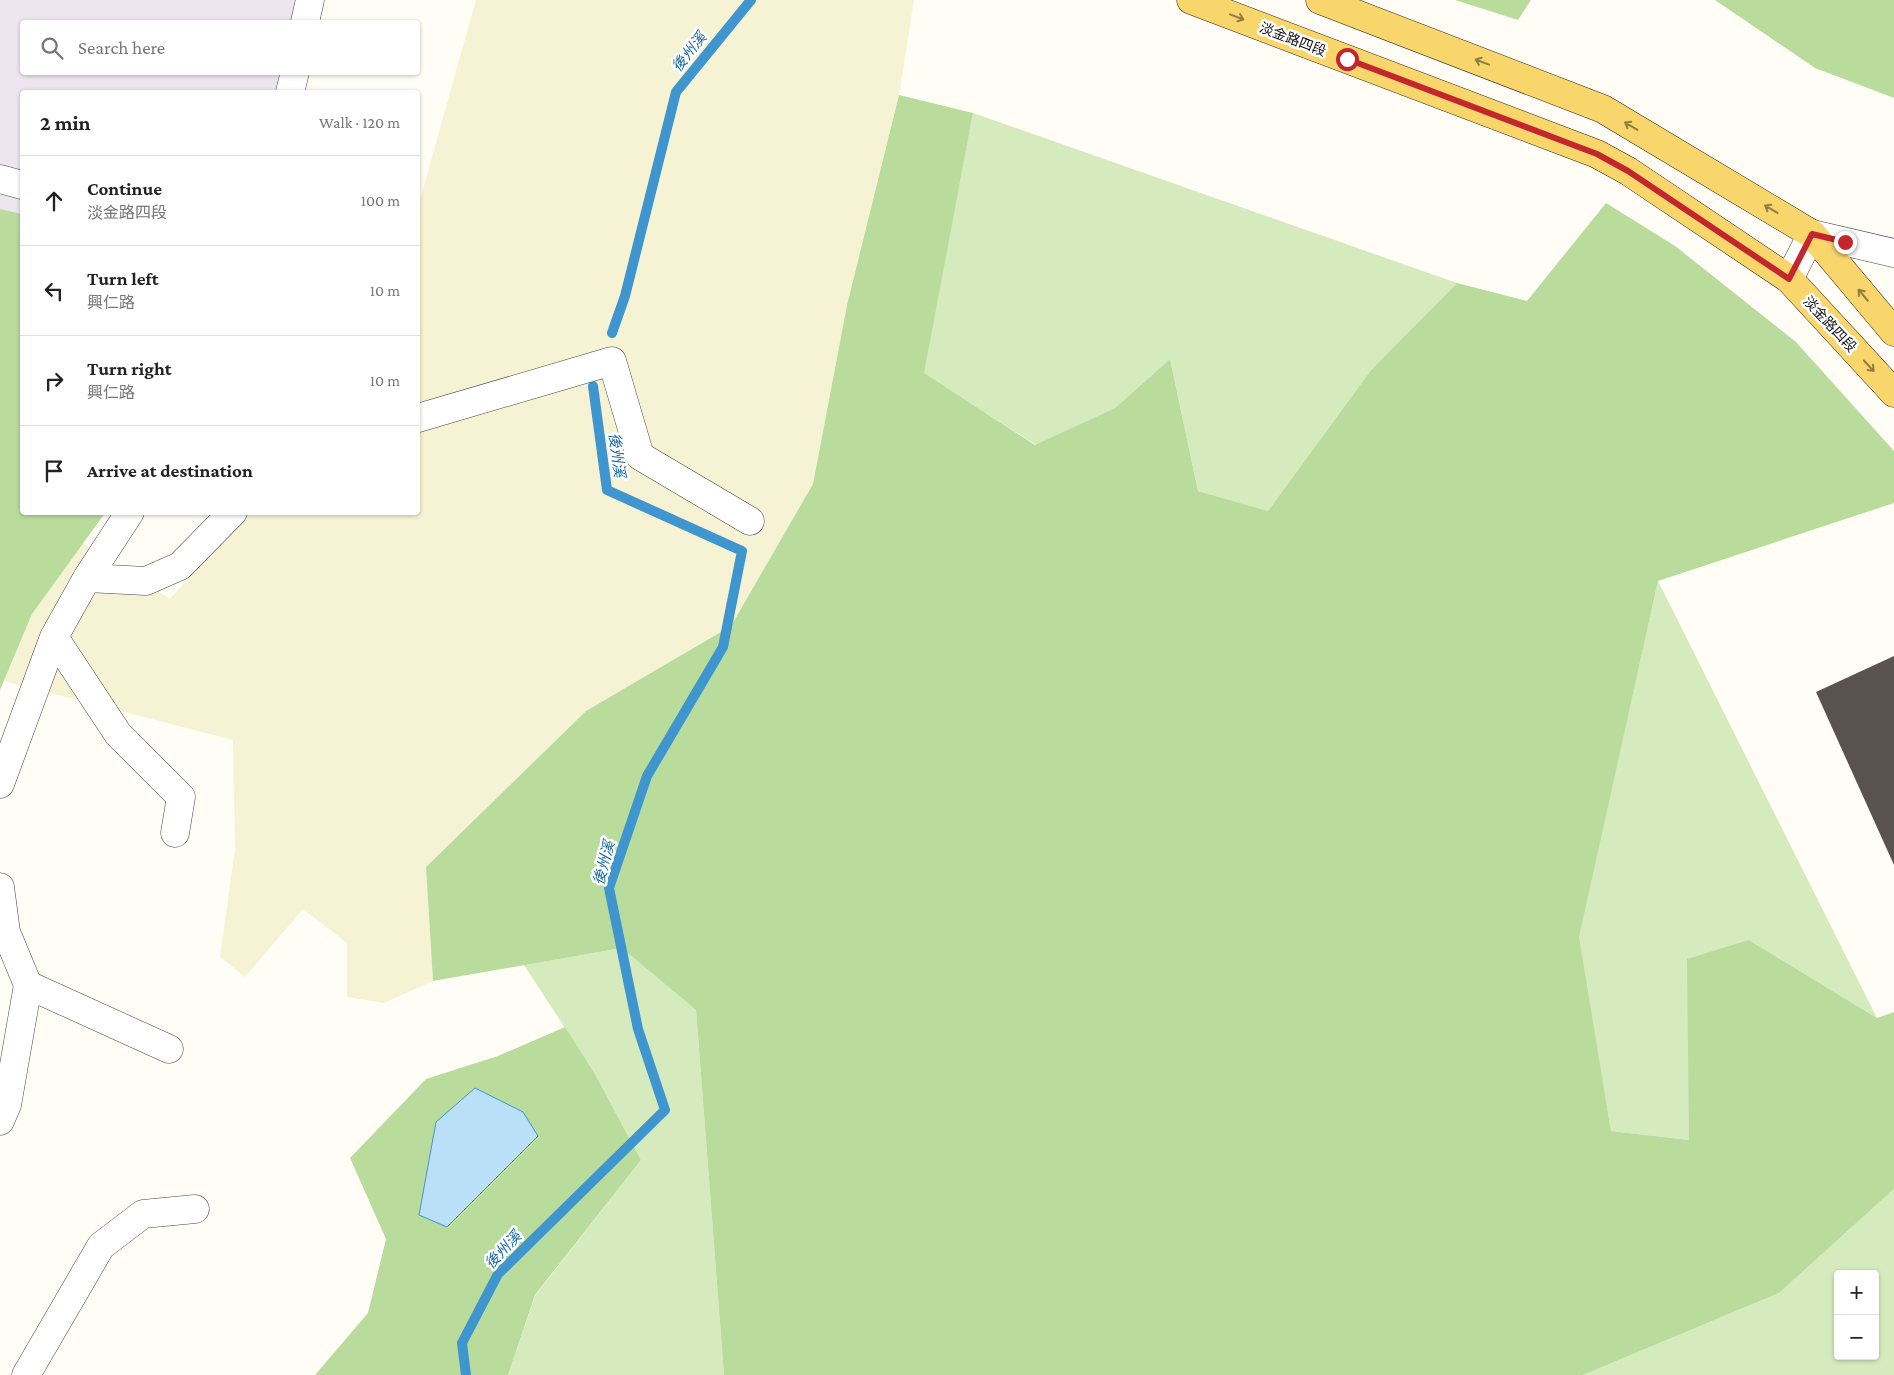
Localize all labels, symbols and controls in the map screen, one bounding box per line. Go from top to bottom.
one-way arrow [1229,13,1244,23]
street label: 淡金路四段 [1257,19,1329,59]
search box [20,20,420,75]
water label: 後州溪 [669,28,711,75]
icon: search [38,34,66,62]
text: Search here [78,37,165,58]
route start [1336,48,1359,71]
one-way arrow [1475,57,1490,66]
text: 2 min [40,111,91,135]
text: Walk · 120 m [319,114,400,131]
one-way arrow [1625,120,1639,130]
text: Continue [87,178,162,199]
icon: ahead [40,187,68,215]
text: 100 m [361,192,400,209]
text: 淡金路四段 [87,204,167,221]
one-way arrow [1764,204,1778,214]
route end [1834,231,1857,254]
text: Turn left [87,268,159,289]
icon: left [40,277,68,305]
text: 10 m [370,282,400,299]
one-way arrow [1857,289,1868,302]
street label: 淡金路四段 [1800,293,1860,355]
text: 興仁路 [87,294,135,311]
text: Turn right [87,358,172,379]
one-way arrow [1863,360,1875,373]
icon: right [40,367,68,395]
text: 10 m [370,372,400,389]
text: 興仁路 [87,384,135,401]
water label: 後州溪 [606,432,628,480]
icon: arrive [40,457,68,485]
text: Arrive at destination [87,460,253,481]
water label: 後州溪 [590,837,618,887]
water label: 後州溪 [482,1227,526,1272]
map controls [1834,1270,1879,1360]
button: + [1834,1270,1879,1315]
button: − [1834,1315,1879,1360]

